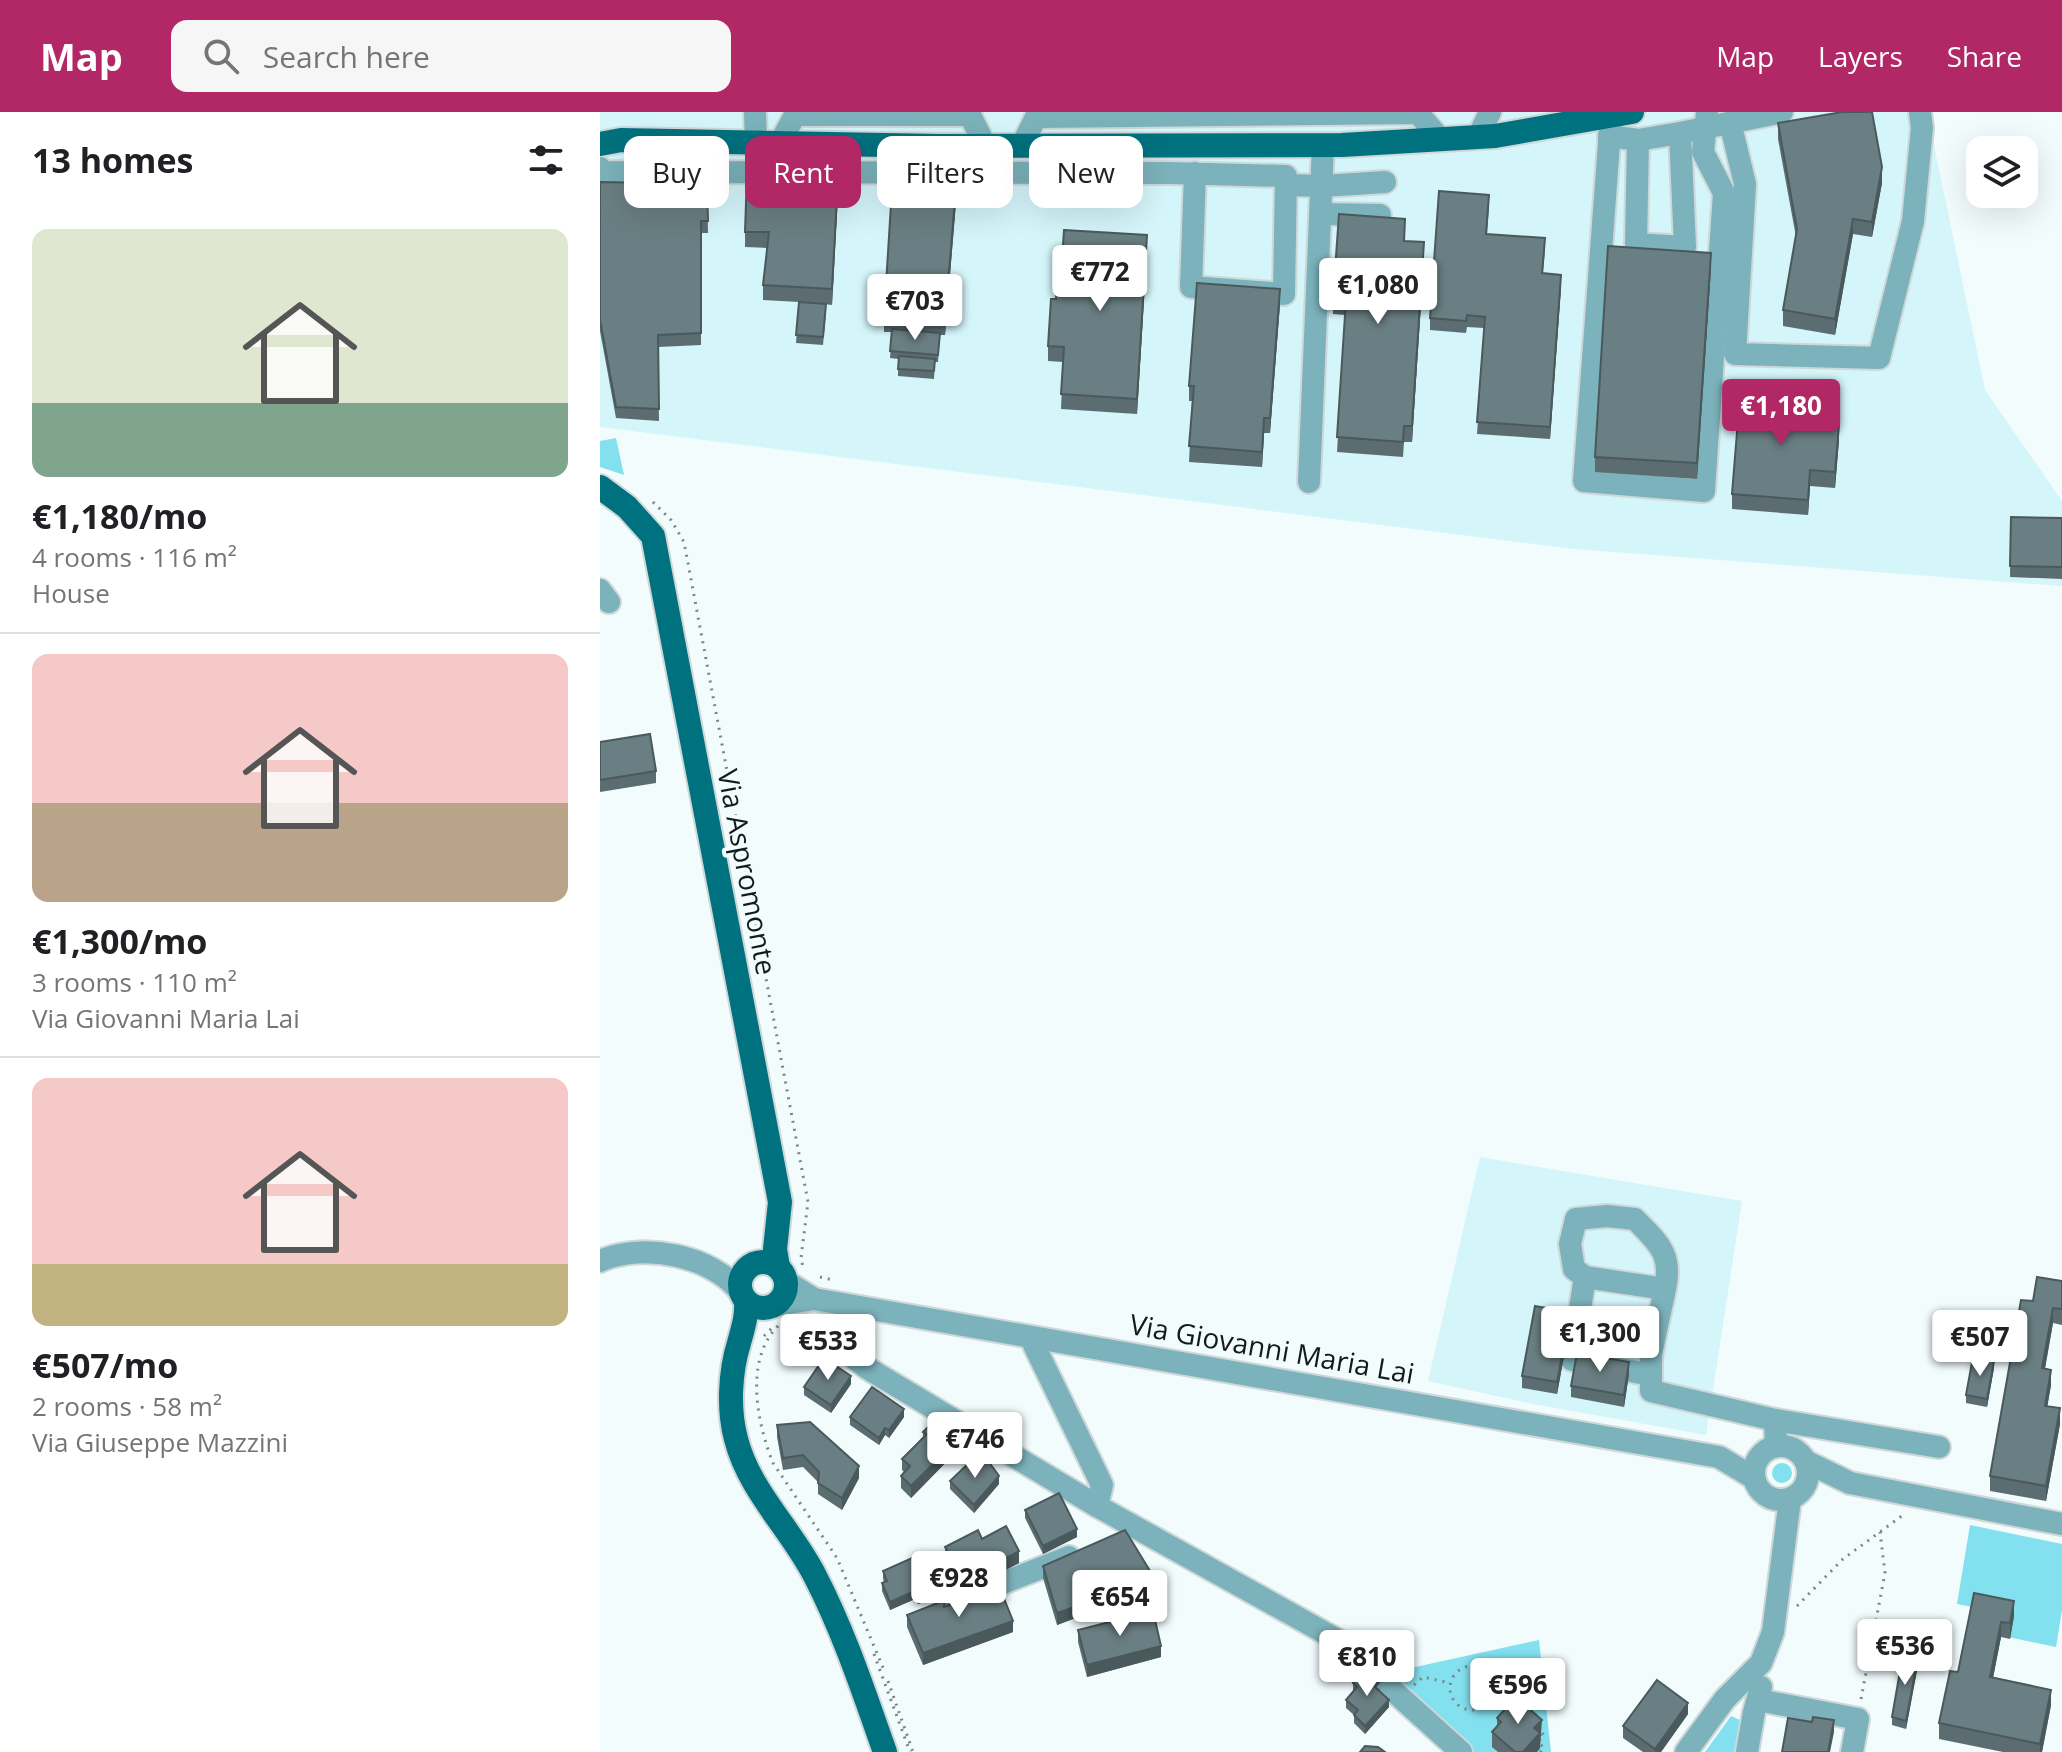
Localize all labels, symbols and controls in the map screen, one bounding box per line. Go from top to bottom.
search box [171,20,731,92]
text: Map [40,30,123,82]
icon: search [199,34,243,78]
text: Search here [263,36,430,77]
text: Map [1716,37,1774,75]
text: Layers [1818,37,1903,75]
text: Share [1947,37,2022,75]
chip: Buy [624,136,729,208]
chip: Rent [745,136,861,208]
chip: Filters [877,136,1013,208]
chip: New [1029,136,1143,208]
map controls [1966,136,2038,208]
button: layers [1966,136,2038,208]
text: 13 homes [32,137,193,183]
icon: filters [524,138,568,182]
pin: €772 [1053,245,1147,313]
text: €772 [1070,253,1130,289]
pin: €1,080 [1313,258,1443,326]
text: €1,080 [1337,266,1419,302]
pin: €703 [868,274,962,342]
icon: home [228,281,372,425]
text: €703 [885,282,945,318]
pin: €1,180 [1716,379,1846,447]
text: €1,180 [1740,387,1822,423]
text: €1,180/mo [32,493,207,539]
text: 4 rooms · 116 m² [32,539,237,575]
text: House [32,575,110,611]
icon: home [228,706,372,850]
street label: Via Aspromonte [709,766,787,978]
text: €1,300/mo [32,918,207,964]
text: 3 rooms · 110 m² [32,964,237,1000]
text: Via Giovanni Maria Lai [32,1000,300,1036]
icon: home [228,1130,372,1274]
street label: Via Giovanni Maria Lai [1127,1304,1417,1392]
pin: €1,300 [1535,1306,1665,1374]
pin: €507 [1933,1310,2027,1378]
pin: €533 [781,1314,875,1382]
text: €1,300 [1559,1314,1641,1350]
text: €507 [1950,1318,2010,1354]
text: €533 [798,1322,858,1358]
text: €507/mo [32,1342,178,1388]
text: 2 rooms · 58 m² [32,1388,222,1424]
pin: €746 [928,1412,1022,1480]
text: €746 [945,1420,1005,1456]
text: Via Giuseppe Mazzini [32,1424,288,1460]
pin: €928 [912,1551,1006,1619]
text: €928 [929,1559,989,1595]
pin: €654 [1073,1570,1167,1638]
text: €654 [1090,1578,1150,1614]
pin: €536 [1858,1619,1952,1687]
text: €536 [1875,1627,1935,1663]
pin: €810 [1320,1630,1414,1698]
text: €810 [1337,1638,1397,1674]
pin: €596 [1471,1658,1565,1726]
text: €596 [1488,1666,1548,1702]

